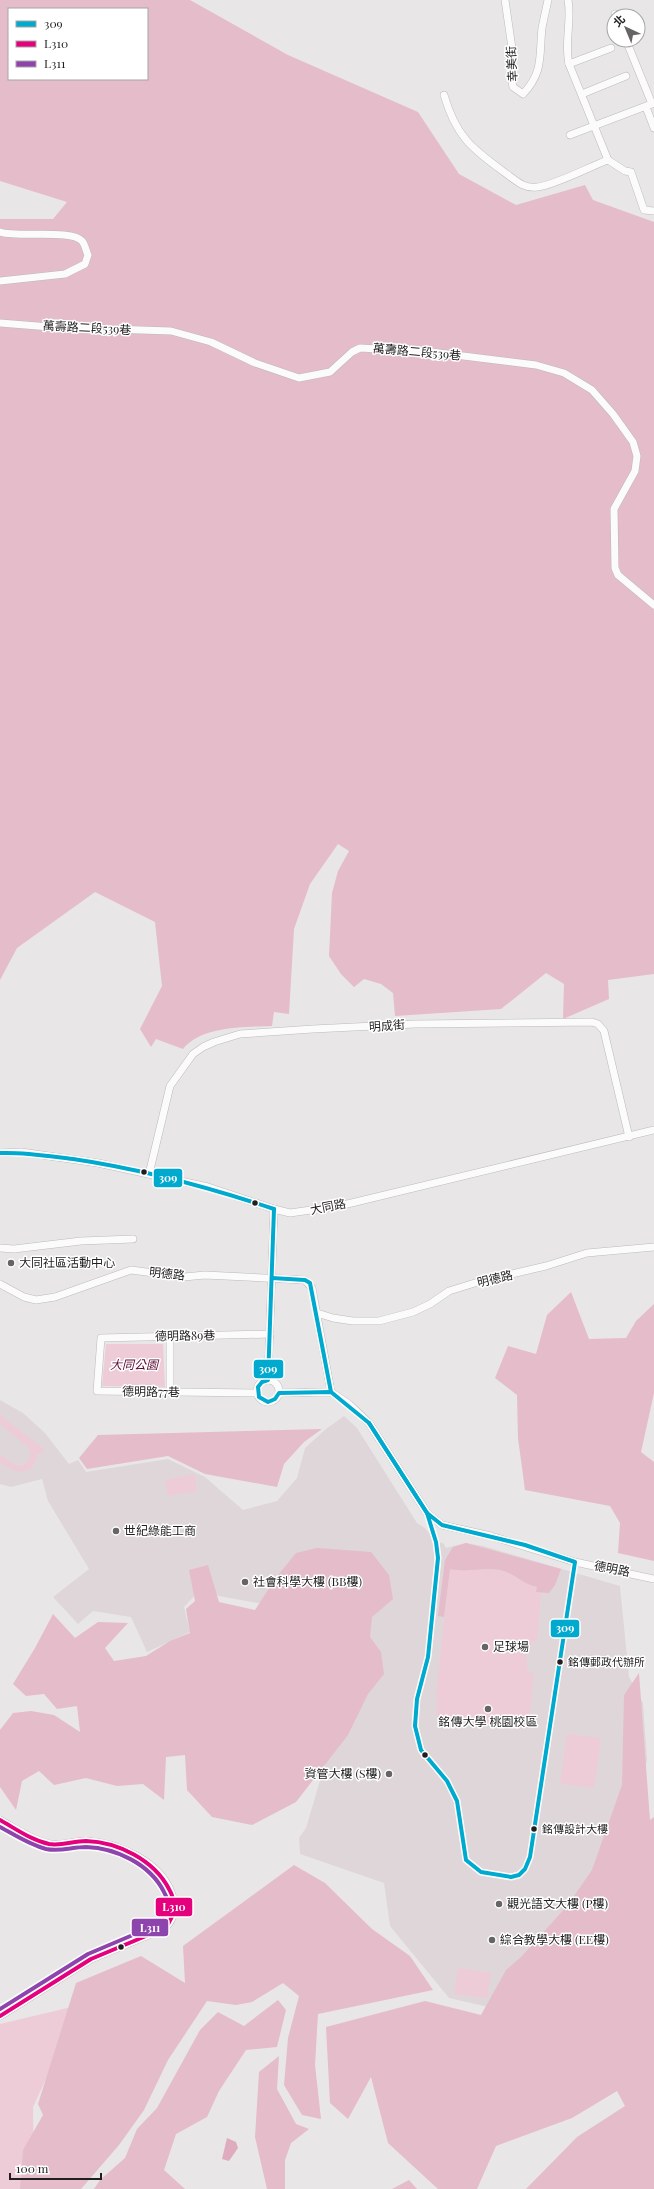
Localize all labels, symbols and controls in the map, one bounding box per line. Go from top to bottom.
legend [8,8,148,80]
north arrow [606,8,646,48]
text: 北 [610,11,628,30]
text: 309 [44,15,63,31]
text: L310 [44,35,68,51]
street label: 幸美街 [502,46,520,82]
text: L311 [44,55,66,71]
street label: 萬壽路二段539巷 [42,317,132,337]
street label: 萬壽路二段539巷 [372,339,462,363]
street label: 明成街 [368,1016,405,1034]
unlabelled marker [139,1167,149,1177]
line badge: 309 [153,1168,183,1188]
text: 309 [159,1170,177,1185]
street label: 大同路 [309,1195,347,1217]
unlabelled marker [250,1198,260,1208]
place label: 大同社區活動中心 [19,1254,115,1270]
marker: 大同社區活動中心 [6,1258,16,1268]
street label: 明德路 [148,1263,186,1283]
street label: 明德路 [475,1266,514,1290]
street label: 德明路89巷 [155,1326,215,1344]
park label: 大同公園 [110,1356,160,1372]
line badge: 309 [253,1359,284,1379]
text: 309 [259,1361,277,1376]
street label: 德明路77巷 [122,1382,180,1400]
place label: 世紀綠能工商 [124,1522,196,1538]
marker: 世紀綠能工商 [111,1526,121,1536]
street label: 德明路 [593,1557,631,1579]
place label: 社會科學大樓 (BB樓) [253,1573,362,1589]
marker: 社會科學大樓 (BB樓) [240,1577,250,1587]
line badge: 309 [550,1619,580,1638]
text: 309 [556,1620,574,1635]
place label: 足球場 [493,1638,529,1654]
marker: 足球場 [480,1642,490,1652]
place label: 銘傳郵政代辦所 [568,1654,645,1669]
marker: 銘傳郵政代辦所 [555,1657,565,1667]
marker: 銘傳大學 桃園校區 [483,1704,493,1714]
place label: 銘傳大學 桃園校區 [439,1713,538,1729]
unlabelled marker [420,1750,430,1760]
place label: 資管大樓 (S樓) [304,1765,381,1781]
marker: 資管大樓 (S樓) [384,1769,394,1779]
place label: 銘傳設計大樓 [542,1821,608,1836]
marker: 銘傳設計大樓 [529,1824,539,1834]
place label: 觀光語文大樓 (P樓) [507,1895,608,1911]
line badge: L310 [155,1897,193,1917]
text: L310 [162,1899,186,1914]
marker: 觀光語文大樓 (P樓) [494,1899,504,1909]
line badge: L311 [131,1918,169,1937]
text: L311 [140,1920,160,1935]
place label: 綜合教學大樓 (EE樓) [500,1931,609,1947]
marker: 綜合教學大樓 (EE樓) [487,1935,497,1945]
unlabelled marker [116,1942,126,1952]
scale bar [10,2155,101,2181]
text: 100 m [16,2160,49,2176]

